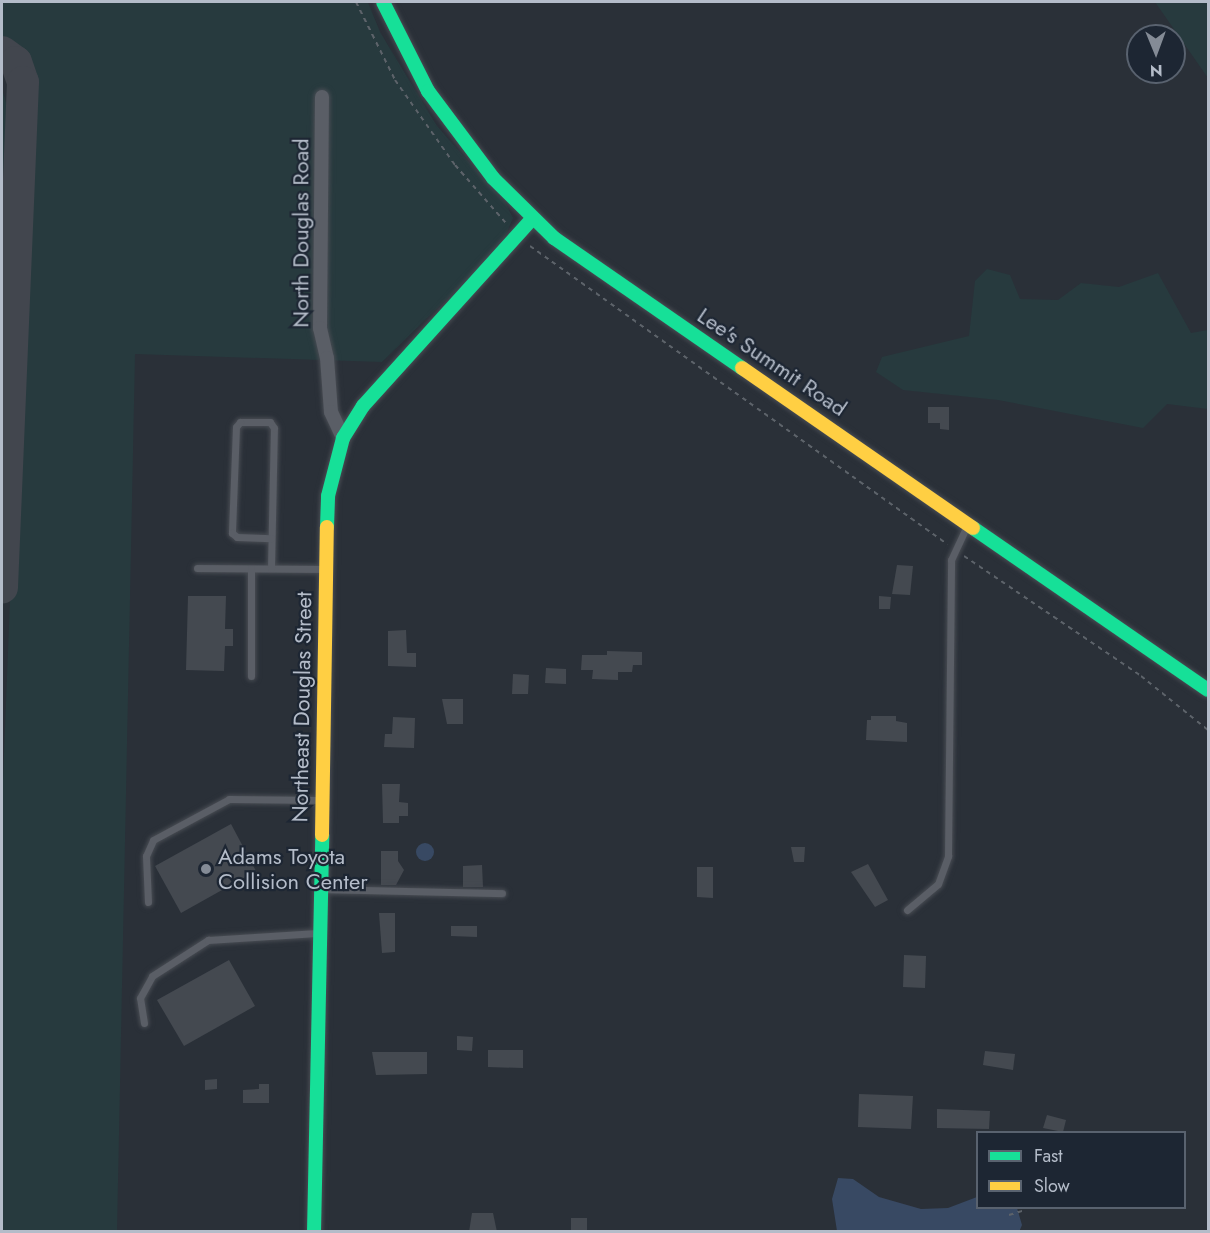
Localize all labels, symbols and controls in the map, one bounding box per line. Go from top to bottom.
north arrow [1126,24,1186,84]
text: N [1150,59,1163,82]
street label: North Douglas Road [288,138,314,328]
street label: Lee's Summit Road [692,302,852,422]
street label: Northeast Douglas Street [287,591,317,823]
place label: Adams Toyota Collision Center [218,843,368,894]
marker: Adams Toyota Collision Center [199,862,213,876]
legend [976,1131,1186,1209]
text: Fast [1034,1143,1063,1169]
text: Slow [1034,1173,1070,1199]

